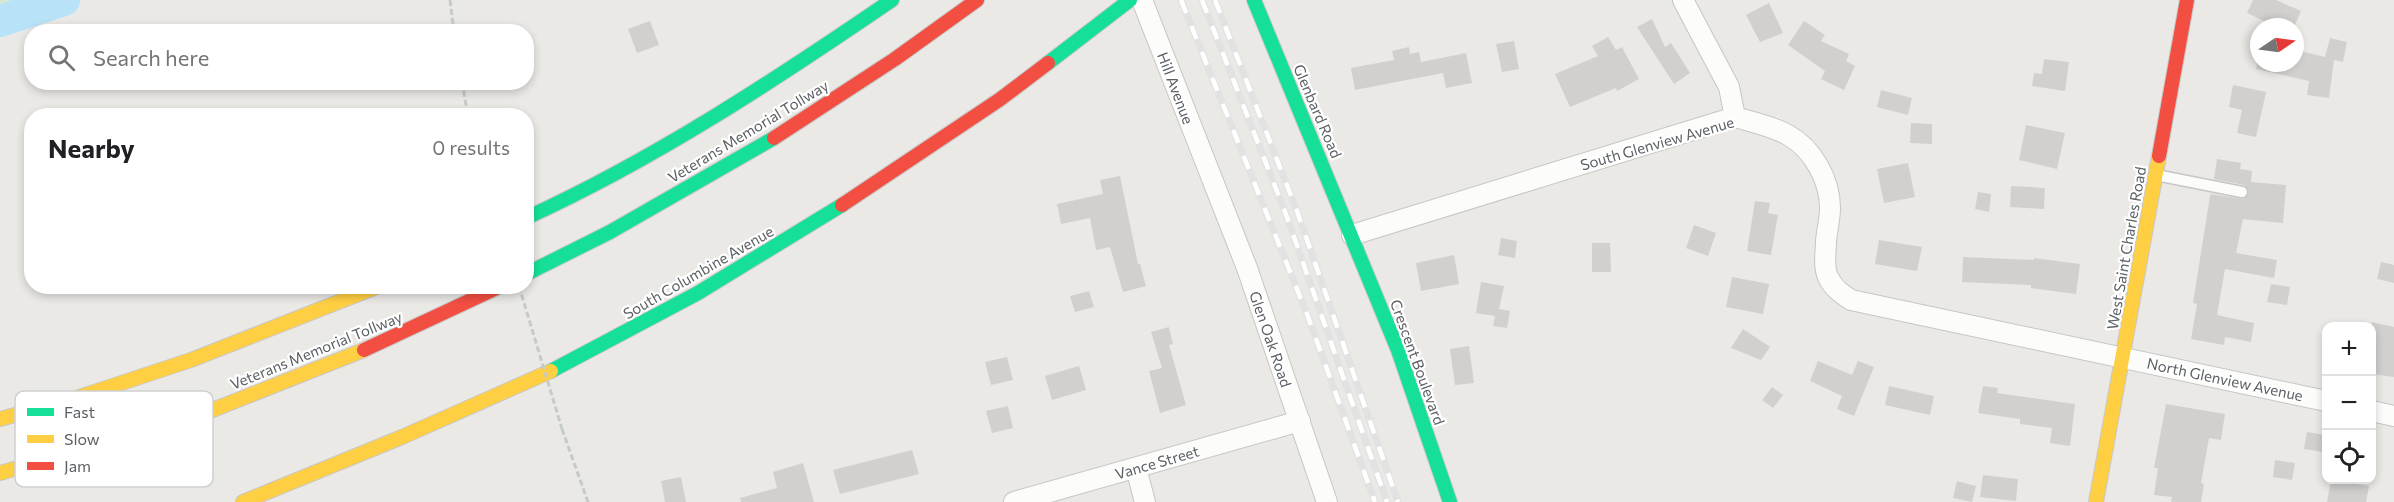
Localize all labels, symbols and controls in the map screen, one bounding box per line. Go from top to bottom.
north arrow [2250,18,2304,72]
search box [24,24,534,90]
icon: search [45,41,78,74]
text: Search here [93,44,209,71]
street label: Hill Avenue [1154,49,1198,127]
street label: Glenbard Road [1290,61,1346,161]
street label: Veterans Memorial Tollway [665,76,832,186]
street label: South Glenview Avenue [1578,112,1736,174]
text: Nearby [48,132,135,163]
text: 0 results [432,135,510,159]
street label: West Saint Charles Road [2103,165,2149,331]
street label: South Columbine Avenue [620,222,776,322]
street label: Glen Oak Road [1246,289,1296,389]
street label: Crescent Boulevard [1387,297,1449,427]
street label: Veterans Memorial Tollway [227,307,405,393]
map controls [2322,322,2376,484]
button: + [2322,322,2376,376]
street label: North Glenview Avenue [2145,354,2305,404]
button: − [2322,376,2376,430]
legend [15,391,213,487]
text: Fast [64,402,95,421]
text: Slow [64,429,100,448]
button: locate [2322,430,2376,484]
street label: Vance Street [1113,441,1201,483]
text: Jam [64,456,91,475]

